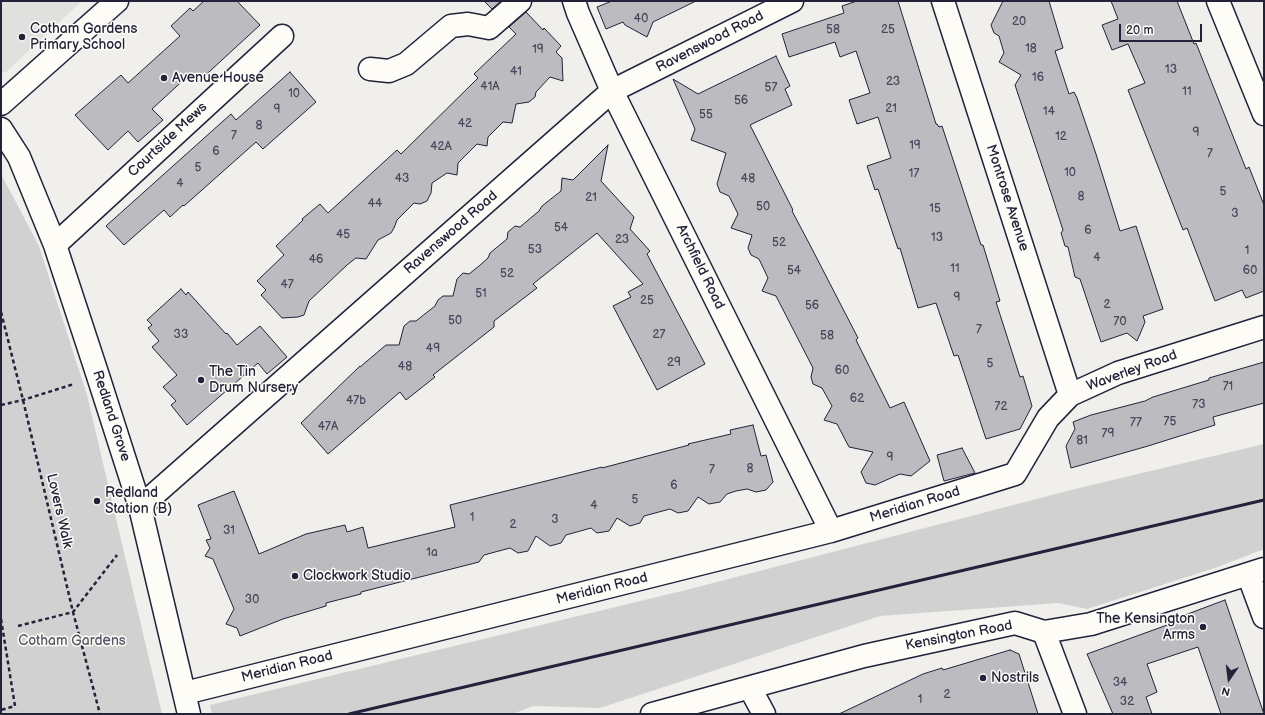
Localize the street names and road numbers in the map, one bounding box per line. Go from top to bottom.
street label: Ravenswood Road [653,8,767,76]
street label: Courtside Mews [125,99,211,181]
street label: Montrose Avenue [982,143,1032,253]
street label: Ravenswood Road [401,188,501,278]
street label: Archfield Road [672,222,728,312]
street label: Waverley Road [1085,347,1179,395]
street label: Redland Grove [88,368,134,464]
street label: Lovers Walk [42,472,76,550]
street label: Meridian Road [868,483,962,527]
street label: Meridian Road [555,570,649,608]
street label: Kensington Road [904,617,1014,655]
street label: Meridian Road [240,648,334,686]

